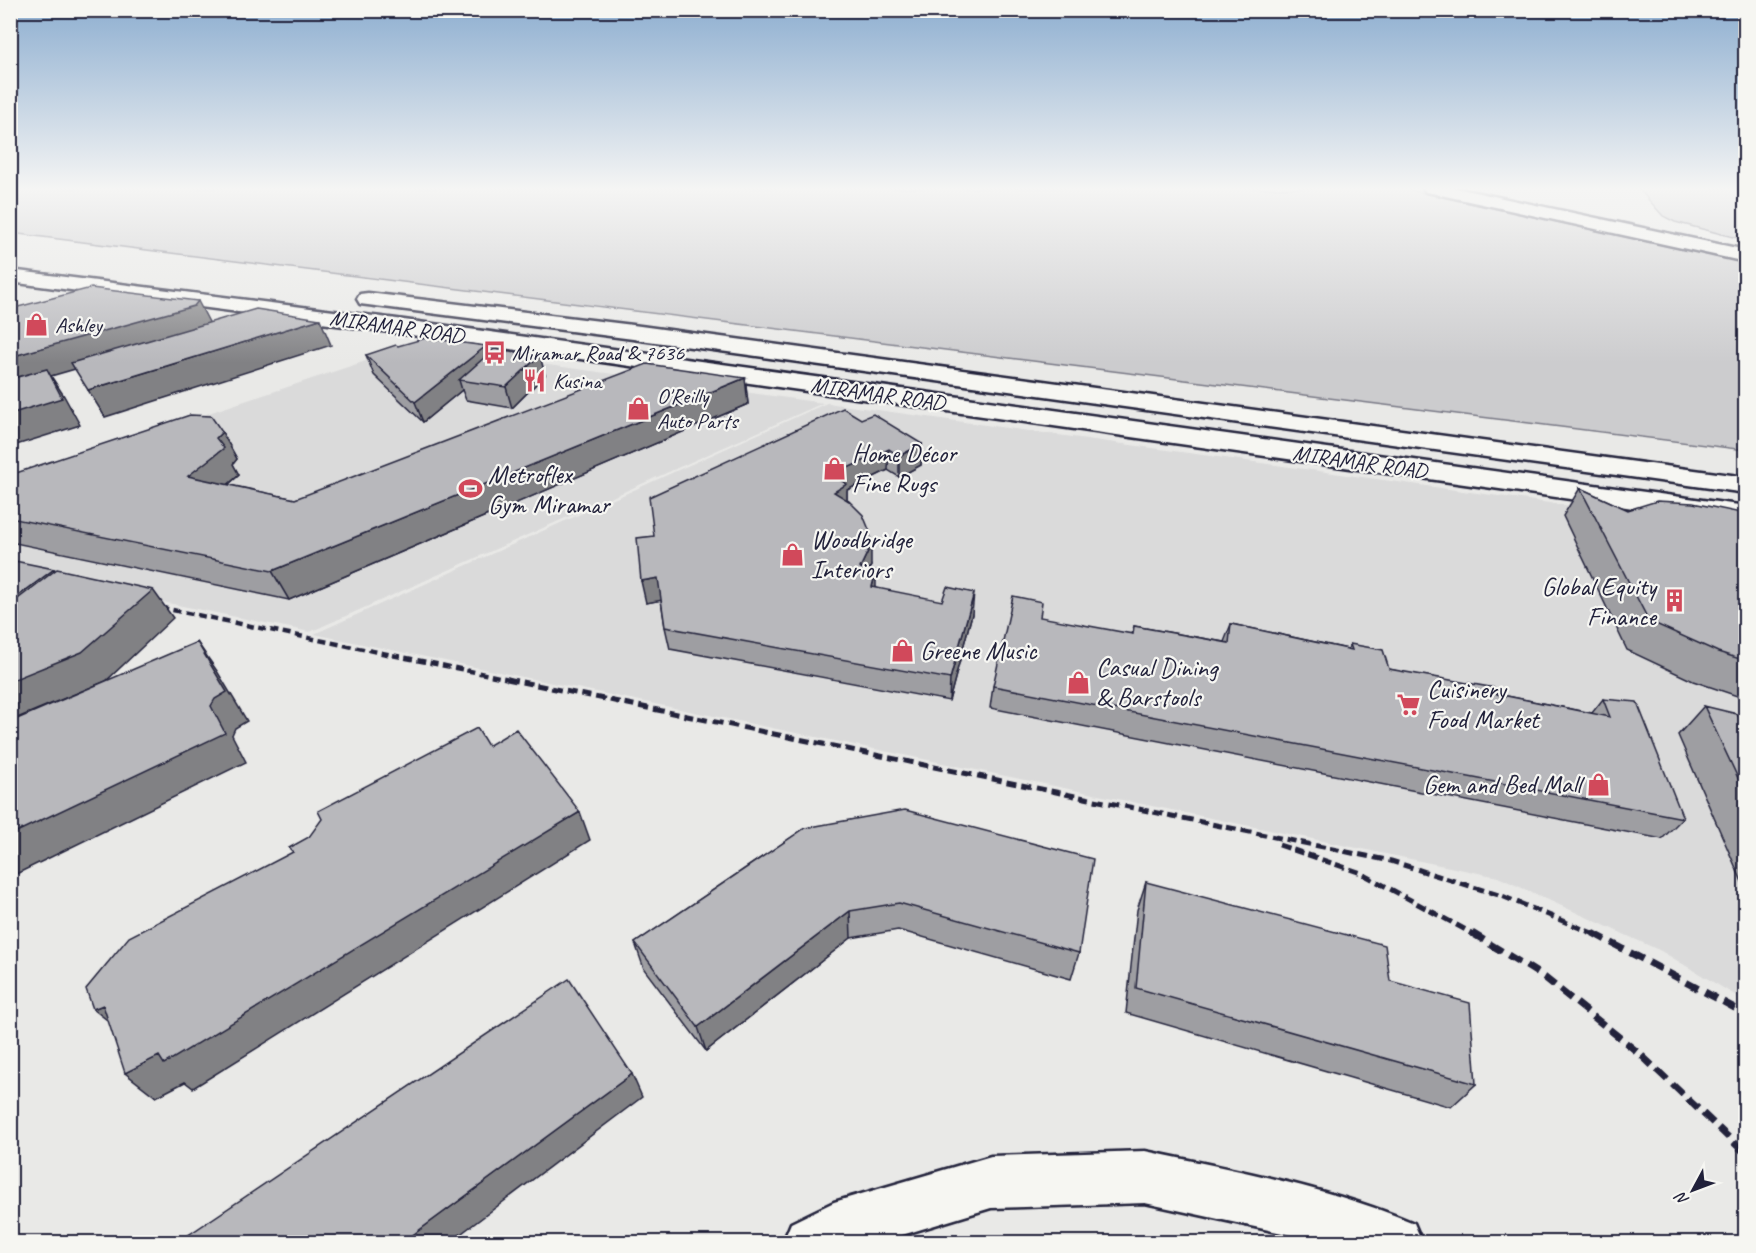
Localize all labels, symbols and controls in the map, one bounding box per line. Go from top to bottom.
street label: MIRAMAR ROAD [328,304,468,351]
shop icon: Ashley [24,311,50,337]
place label: Ashley [55,311,104,339]
bus stop icon: Miramar Road & 7636 [481,339,507,365]
place label: Miramar Road & 7636 [512,339,685,367]
restaurant icon: Kusina [522,367,548,393]
place label: Kusina [553,367,603,395]
street label: MIRAMAR ROAD [809,371,949,418]
place label: O'Reilly Auto Parts [657,382,740,435]
shop icon: O'Reilly Auto Parts [626,395,652,421]
place label: Home Décor Fine Rugs [852,437,958,500]
street label: MIRAMAR ROAD [1291,439,1431,486]
shop icon: Home Décor Fine Rugs [821,455,847,481]
place label: Metroflex Gym Miramar [488,458,611,521]
sports icon: Metroflex Gym Miramar [457,476,483,502]
place label: Woodbridge Interiors [811,523,914,586]
shop icon: Woodbridge Interiors [780,541,806,567]
place label: Global Equity Finance [1542,570,1658,633]
building icon: Global Equity Finance [1661,588,1687,614]
place label: Greene Music [920,634,1038,667]
shop icon: Greene Music [889,637,915,663]
place label: Casual Dining & Barstools [1096,651,1219,714]
shop icon: Casual Dining & Barstools [1065,669,1091,695]
place label: Cuisinery Food Market [1427,673,1541,736]
supermarket icon: Cuisinery Food Market [1396,691,1422,717]
place label: Gem and Bed Mall [1423,768,1586,801]
shop icon: Gem and Bed Mall [1586,771,1612,797]
north arrow [1663,1160,1723,1220]
text: N [1670,1187,1693,1209]

